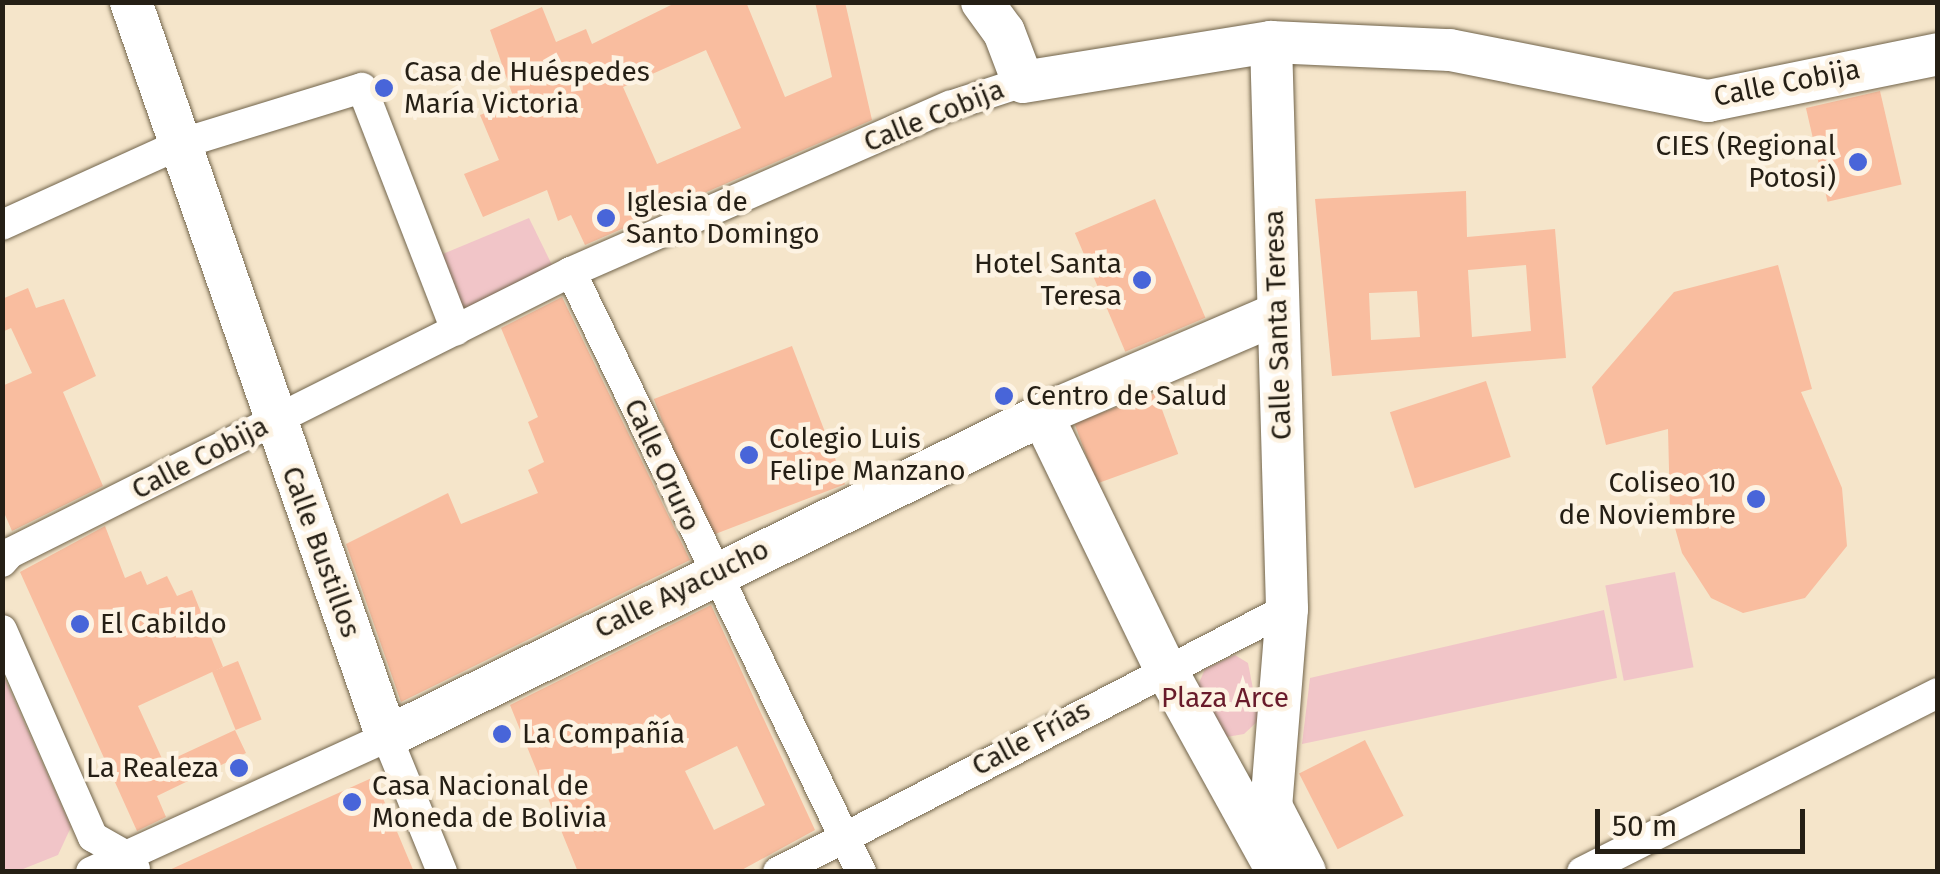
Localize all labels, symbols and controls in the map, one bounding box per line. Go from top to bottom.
street label: Calle Cobija [1711,52,1863,114]
place label: Casa de Huéspedes María Victoria [404,55,650,121]
street label: Calle Cobija [859,73,1009,159]
marker: Casa de Huéspedes María Victoria [373,77,395,99]
place label: CIES (Regional Potosi) [1655,129,1836,195]
marker: CIES (Regional Potosi) [1845,149,1871,175]
place label: Iglesia de Santo Domingo [626,185,820,251]
marker: Iglesia de Santo Domingo [595,207,617,229]
street label: Calle Santa Teresa [1257,209,1299,441]
place label: Hotel Santa Teresa [974,247,1122,313]
marker: Hotel Santa Teresa [1131,269,1153,291]
place label: Centro de Salud [1026,379,1228,413]
marker: Centro de Salud [991,383,1017,409]
street label: Calle Oruro [617,394,707,536]
street label: Calle Cobija [126,409,274,507]
place label: Colegio Luis Felipe Manzano [769,422,966,488]
marker: Colegio Luis Felipe Manzano [738,444,760,466]
street label: Calle Bustillos [275,462,367,642]
place label: Coliseo 10 de Noviembre [1558,466,1736,532]
marker: Coliseo 10 de Noviembre [1745,488,1767,510]
street label: Calle Ayacucho [589,532,775,646]
place label: El Cabildo [100,607,227,641]
marker: El Cabildo [69,613,91,635]
park label: Plaza Arce [1161,681,1289,715]
street label: Calle Frías [966,693,1096,783]
place label: La Compañía [522,717,685,751]
marker: La Compañía [491,723,513,745]
place label: La Realeza [86,751,219,785]
marker: La Realeza [228,757,250,779]
place label: Casa Nacional de Moneda de Bolivia [372,769,607,835]
scale bar [1600,789,1810,851]
marker: Casa Nacional de Moneda de Bolivia [341,791,363,813]
text: 50 m [1612,808,1677,844]

